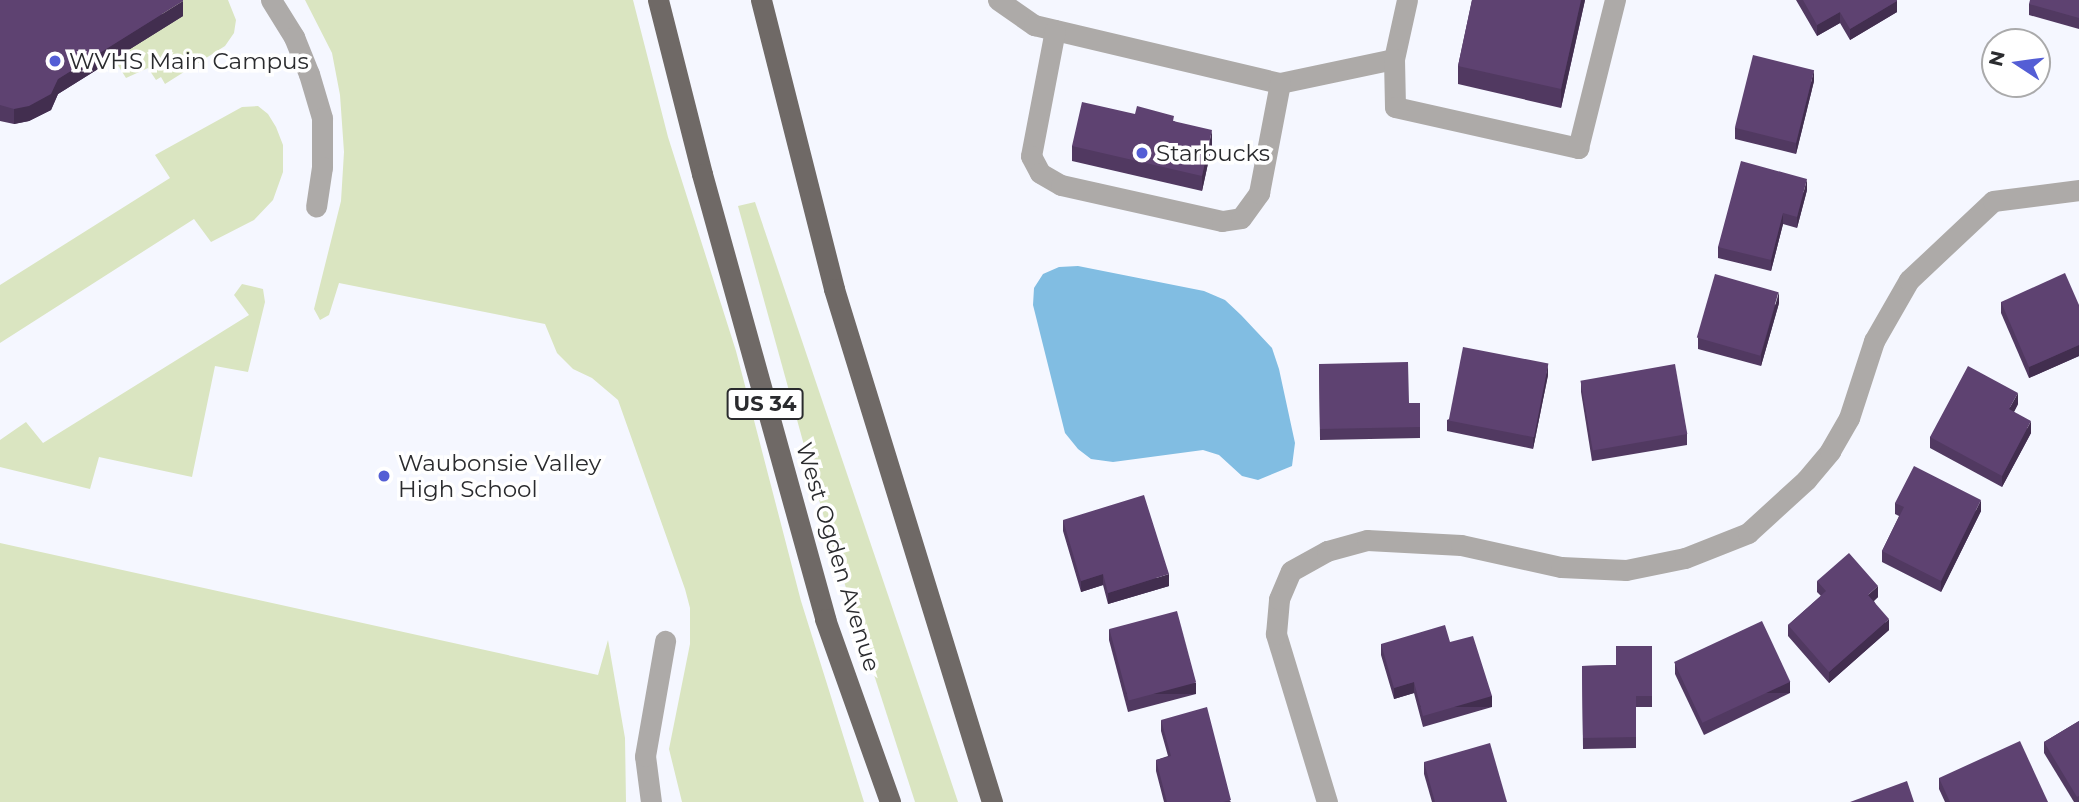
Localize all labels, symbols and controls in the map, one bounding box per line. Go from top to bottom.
north arrow [1981,28,2051,98]
place label: WVHS Main Campus [69,47,309,75]
text: N [1984,49,2010,69]
marker: WVHS Main Campus [47,53,63,69]
place label: Starbucks [1156,139,1270,167]
marker: Starbucks [1134,145,1150,161]
road number: US 34 [726,386,804,422]
street label: West Ogden Avenue [790,439,886,675]
place label: Waubonsie Valley High School [398,449,601,503]
marker: Waubonsie Valley High School [376,468,392,484]

